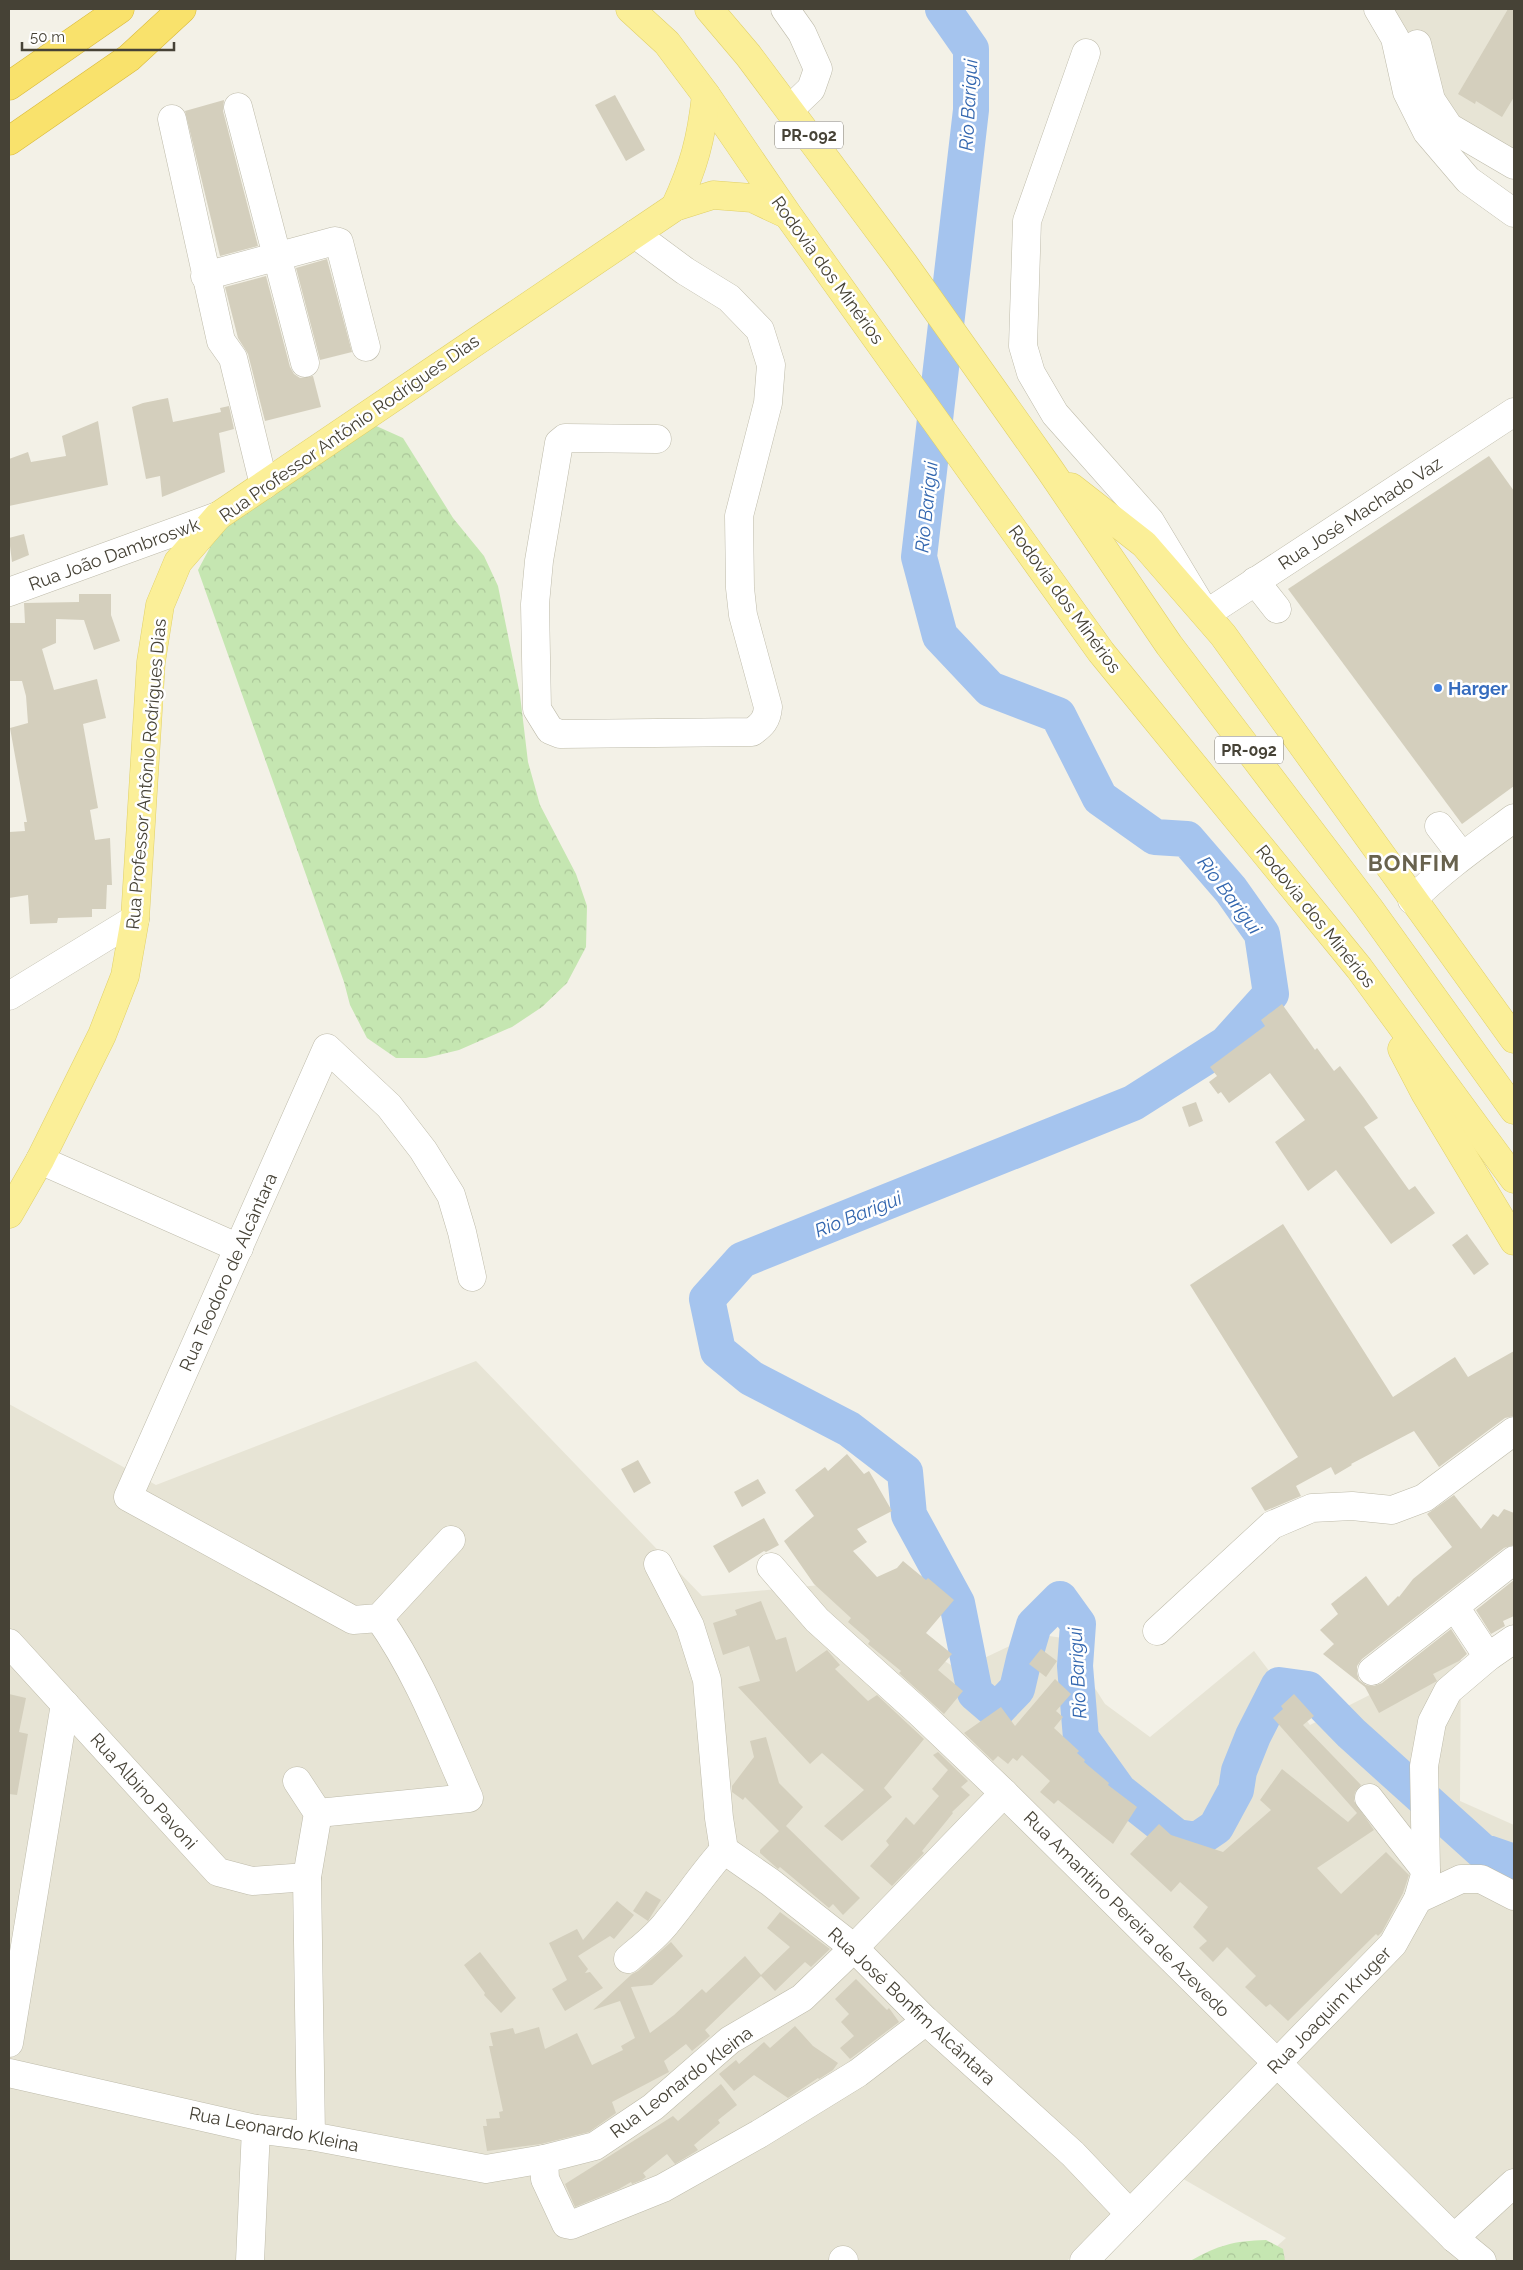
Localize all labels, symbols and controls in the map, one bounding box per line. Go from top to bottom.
scale bar [22,20,175,52]
text: 50 m [30,28,65,46]
water label: Rio Barigui [955,58,981,151]
road number: PR-092 [775,122,843,148]
street label: Rodovia dos Minérios [767,192,889,348]
street label: Rua Professor Antônio Rodrigues Dias [215,330,483,526]
street label: Rua José Machado Vaz [1274,452,1446,574]
water label: Rio Barigui [910,459,942,554]
street label: Rua João Dambroswk [26,513,203,595]
street label: Rodovia dos Minérios [1004,521,1126,677]
street label: Rua Professor Antônio Rodrigues Dias [122,617,170,930]
place label: Harger [1448,678,1508,699]
marker: Harger [1432,682,1444,694]
road number: PR-092 [1215,736,1283,764]
street label: Rodovia dos Minérios [1252,841,1380,992]
district label: BONFIM [1368,850,1460,876]
water label: Rio Barigui [1194,852,1267,939]
street label: Rua Teodoro de Alcântara [175,1170,281,1374]
water label: Rio Barigui [811,1186,906,1241]
water label: Rio Barigui [1064,1626,1090,1719]
street label: Rua Albino Pavoni [86,1729,202,1853]
street label: Rua Amantino Pereira de Azevedo [1020,1807,1234,2021]
street label: Rua José Bonfim Alcântara [824,1923,1000,2089]
street label: Rua Joaquim Kruger [1263,1942,1396,2078]
street label: Rua Leonardo Kleina [606,2022,756,2142]
street label: Rua Leonardo Kleina [187,2102,361,2156]

